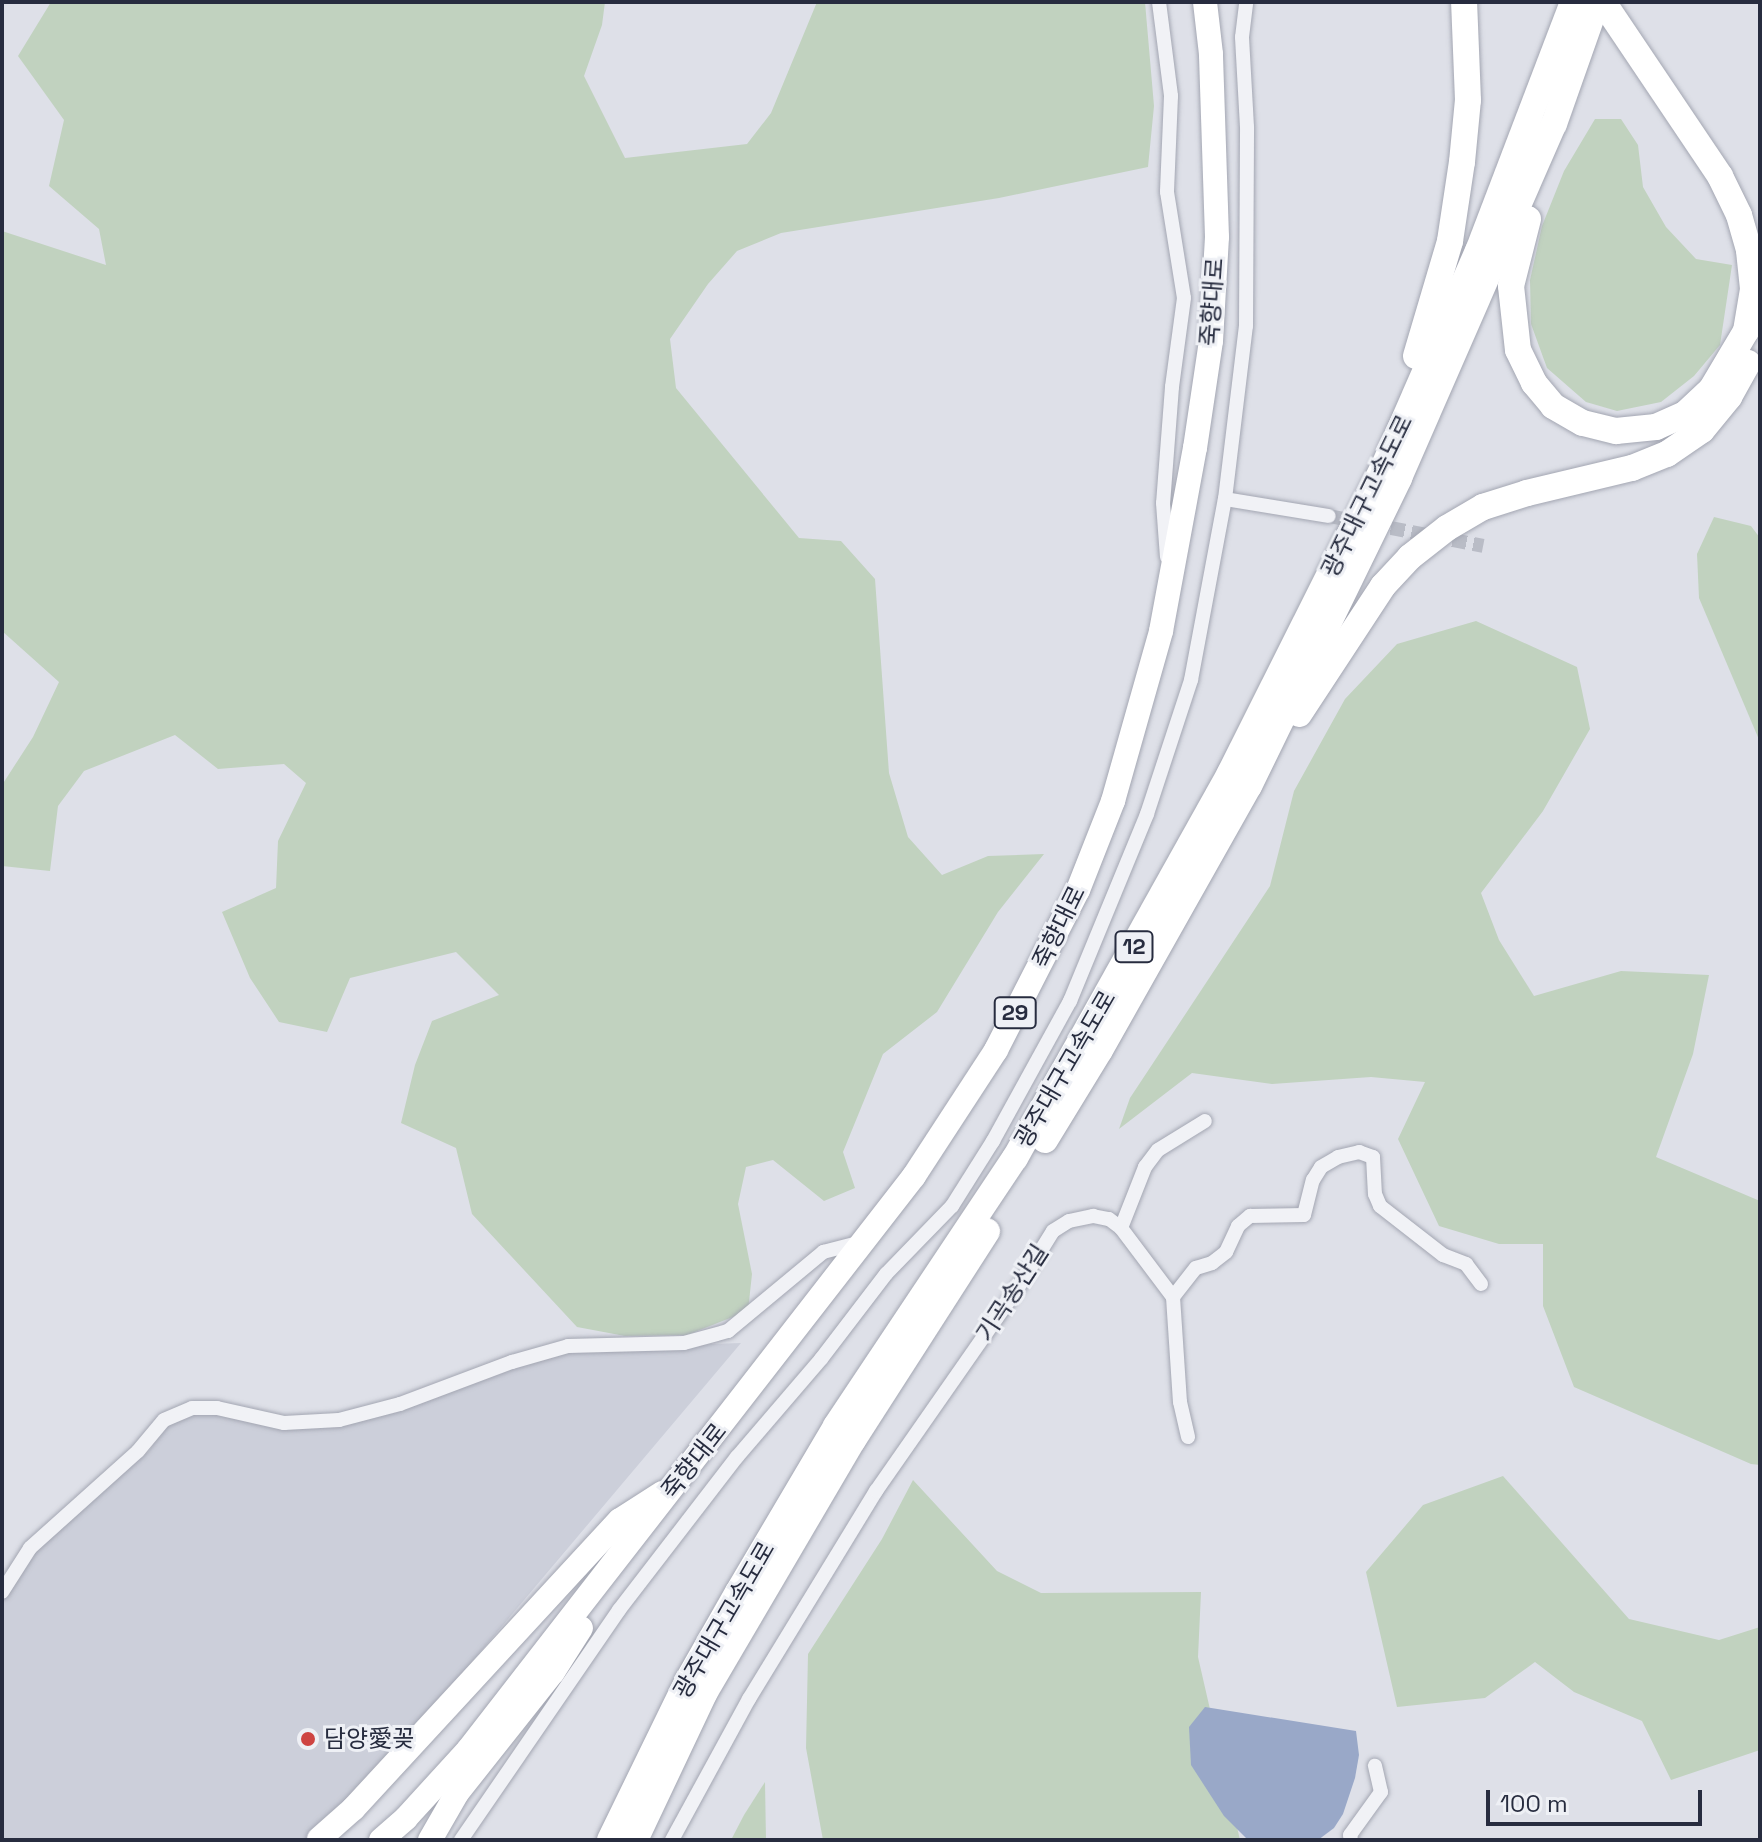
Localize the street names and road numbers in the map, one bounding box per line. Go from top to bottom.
street label: 죽향대로 [1195,257,1229,347]
street label: 광주대구고속도로 [1315,410,1419,582]
street label: 죽향대로 [1027,881,1091,973]
road number: 12 [1114,929,1154,965]
street label: 광주대구고속도로 [1008,985,1122,1153]
road number: 29 [993,995,1037,1031]
street label: 기곡송산길 [970,1239,1054,1347]
street label: 죽향대로 [655,1417,733,1505]
street label: 광주대구고속도로 [667,1536,781,1704]

